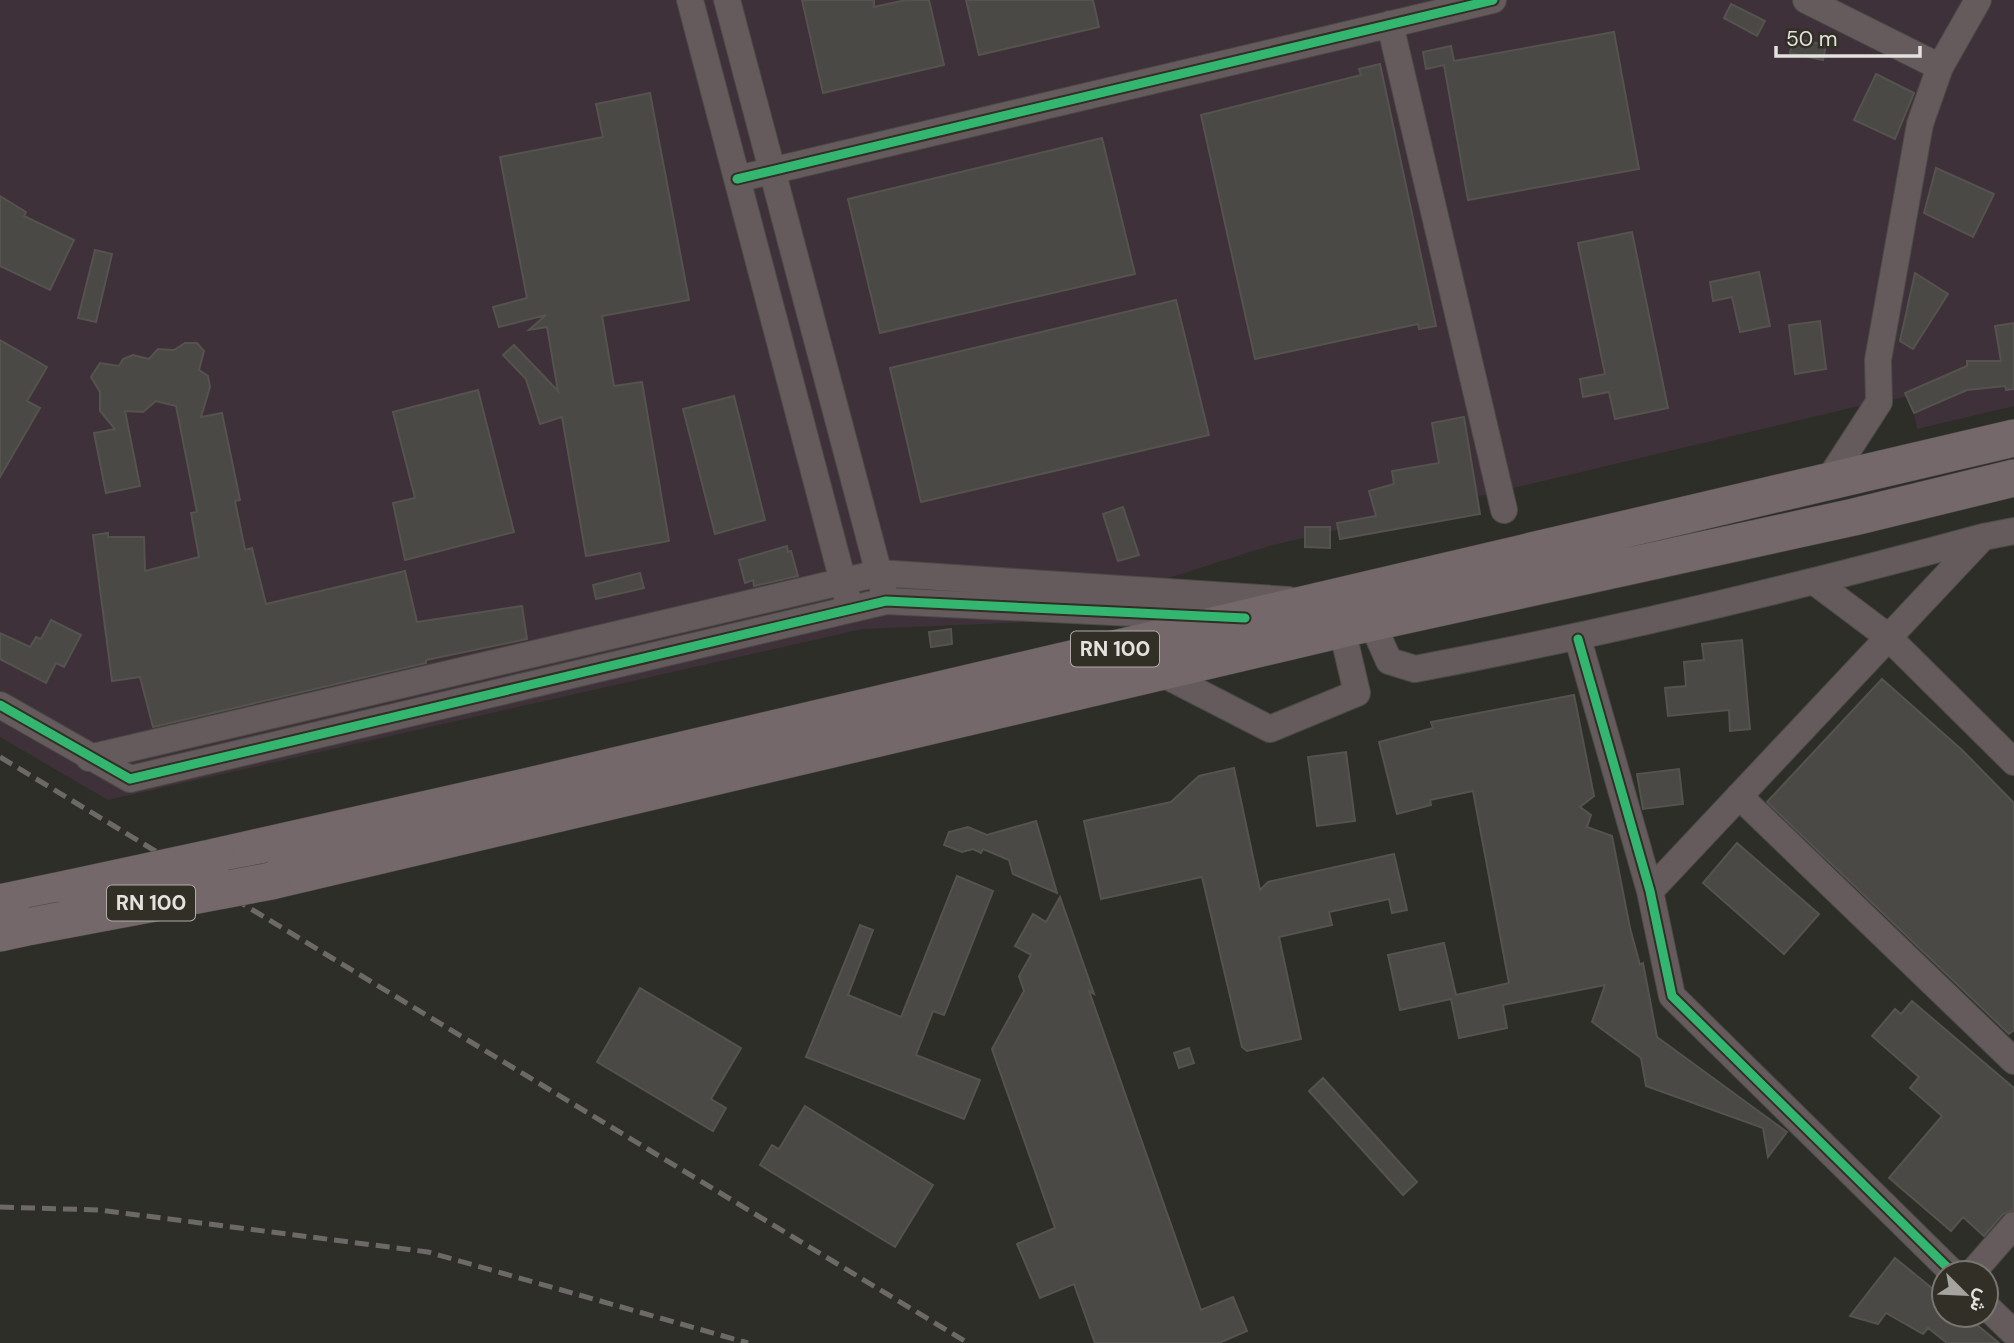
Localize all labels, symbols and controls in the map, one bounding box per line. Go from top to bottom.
scale bar [1776,14,1920,58]
text: 50 m [1786,25,1837,53]
road number: RN 100 [1071,632,1159,666]
road number: RN 100 [107,886,195,920]
north arrow [1930,1259,2000,1329]
text: ش [1964,1285,1996,1316]

